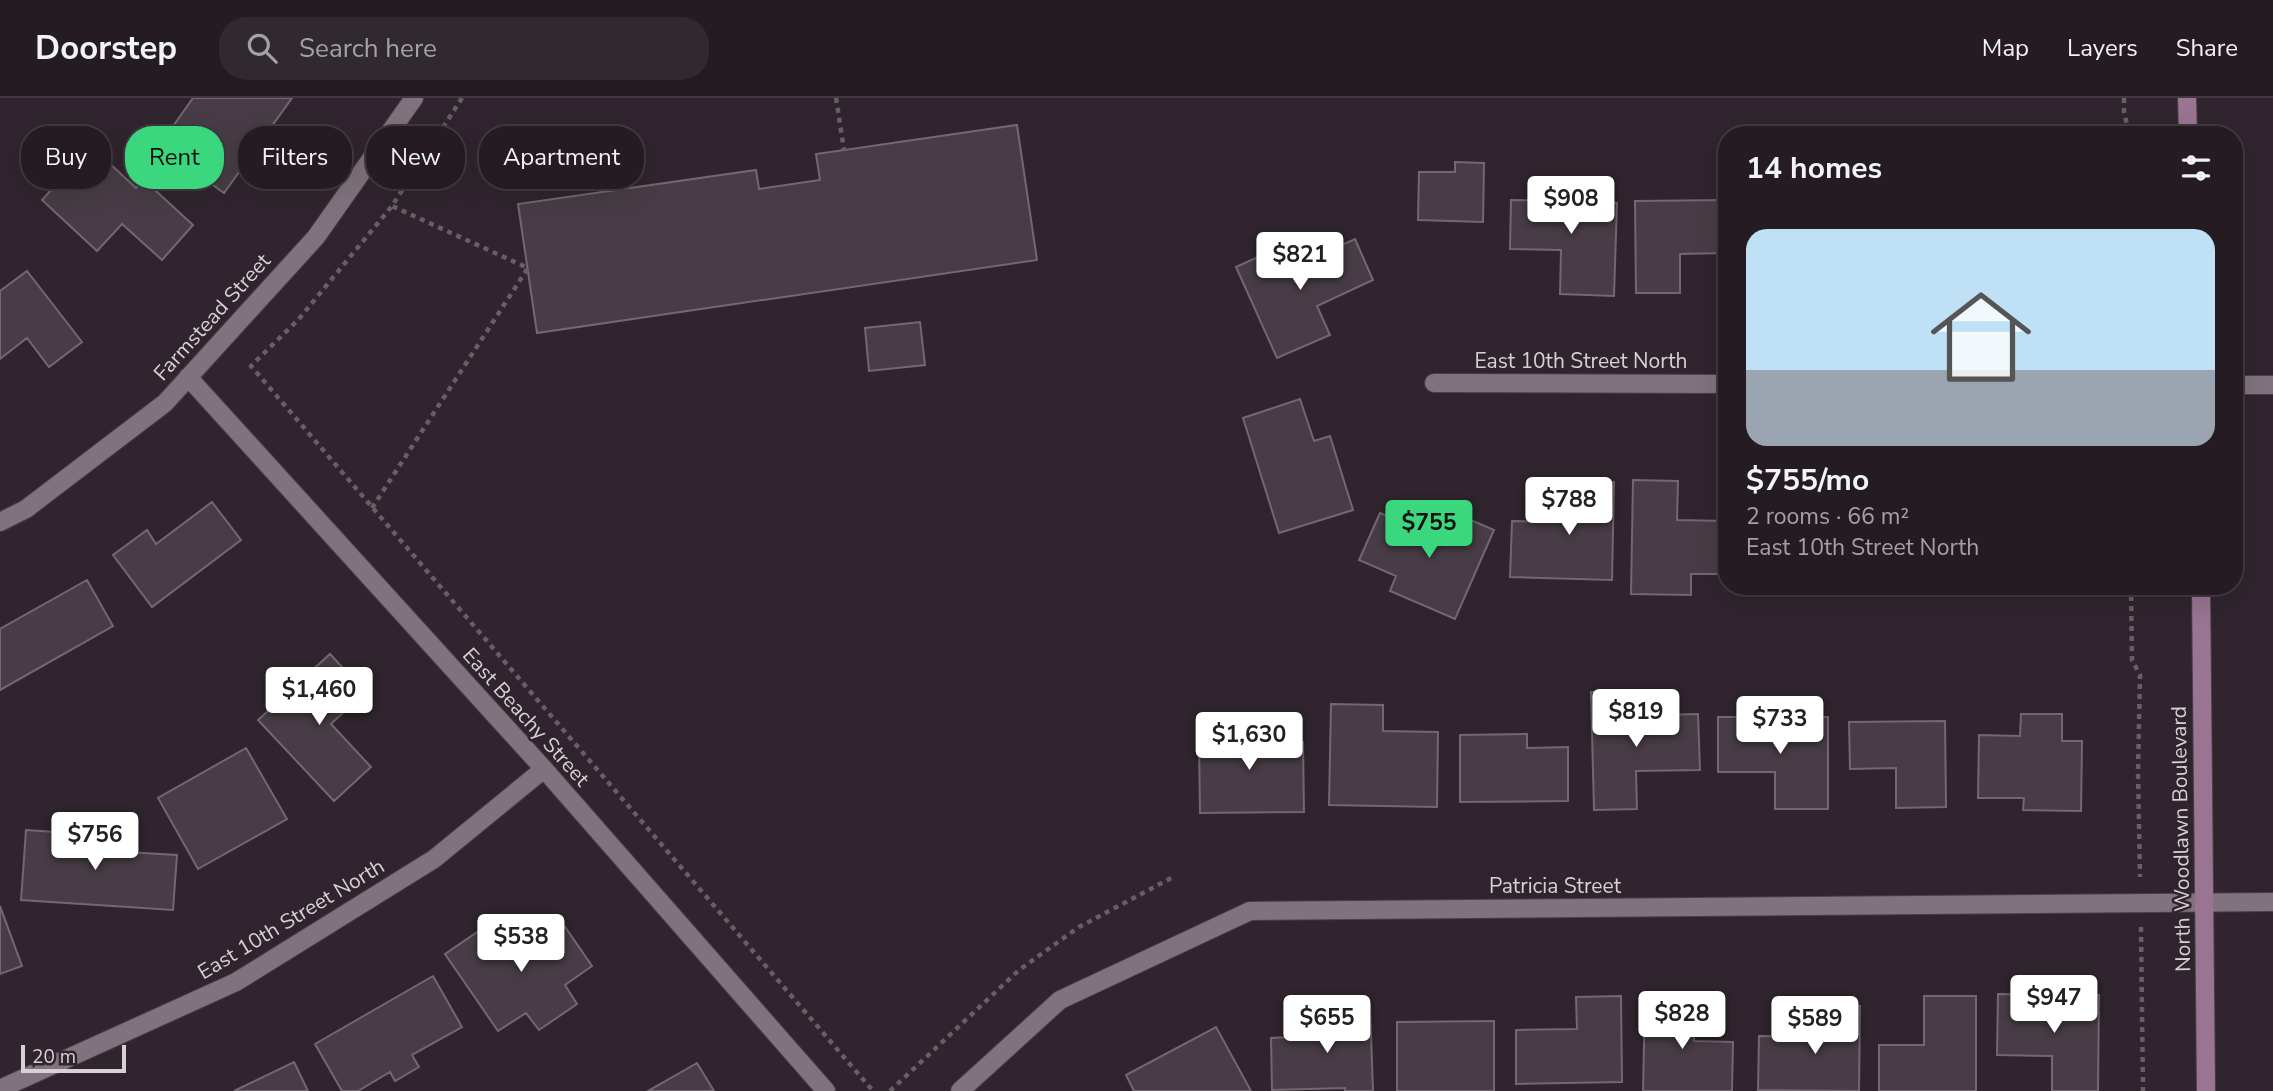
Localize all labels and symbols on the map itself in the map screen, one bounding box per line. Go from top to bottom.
pin: $908 [1530,176,1612,236]
pin: $821 [1259,232,1341,292]
street label: Farmstead Street [147,247,277,387]
street label: East 10th Street North [1474,347,1688,375]
pin: $788 [1528,478,1610,537]
pin: $755 [1388,500,1470,560]
street label: East Beachy Street [456,642,596,793]
pin: $1,460 [262,668,376,727]
pin: $819 [1595,690,1677,749]
pin: $733 [1739,696,1821,756]
street label: North Woodlawn Boulevard [2165,706,2197,972]
pin: $1,630 [1192,712,1306,772]
pin: $756 [54,812,136,872]
street label: East 10th Street North [192,852,390,986]
street label: Patricia Street [1489,872,1622,900]
pin: $538 [480,914,562,974]
pin: $947 [2013,976,2095,1035]
pin: $828 [1641,992,1723,1051]
pin: $655 [1286,996,1368,1055]
pin: $589 [1774,996,1856,1056]
scale bar [21,1042,126,1074]

